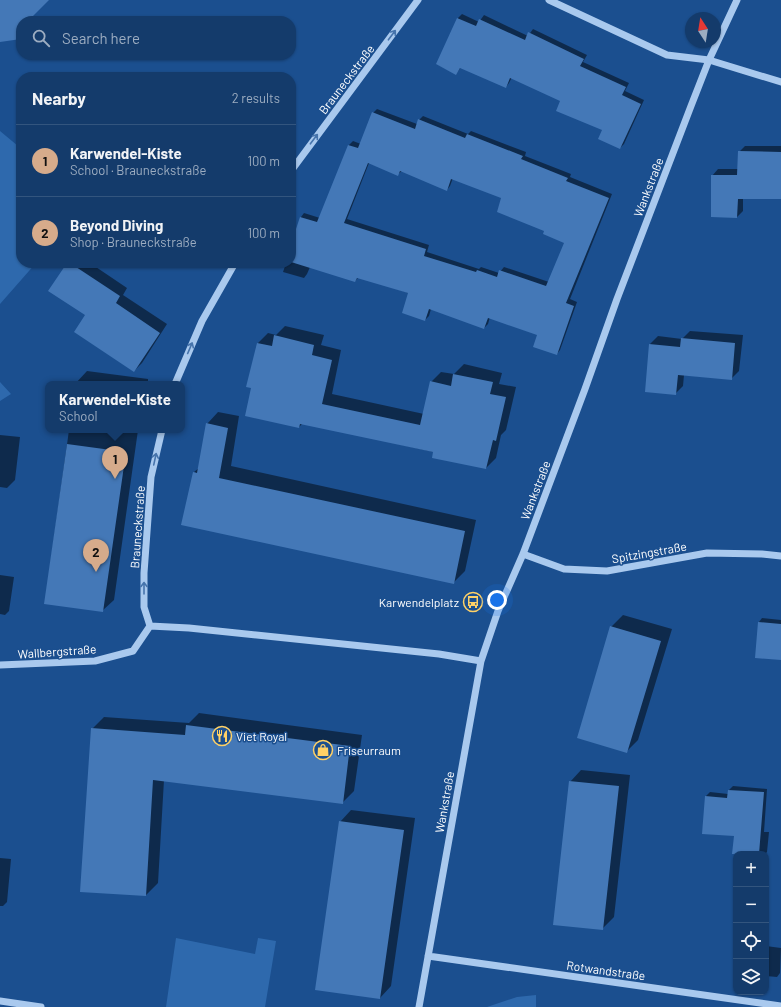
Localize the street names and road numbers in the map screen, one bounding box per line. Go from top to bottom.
street label: Brauneckstraße [315,42,377,116]
street label: Wankstraße [630,155,666,219]
street label: Wankstraße [517,458,553,522]
street label: Brauneckstraße [127,485,147,569]
street label: Spitzingstraße [610,539,688,565]
street label: Wallbergstraße [17,641,97,661]
street label: Wankstraße [432,770,456,834]
street label: Rotwandstraße [566,958,646,982]

